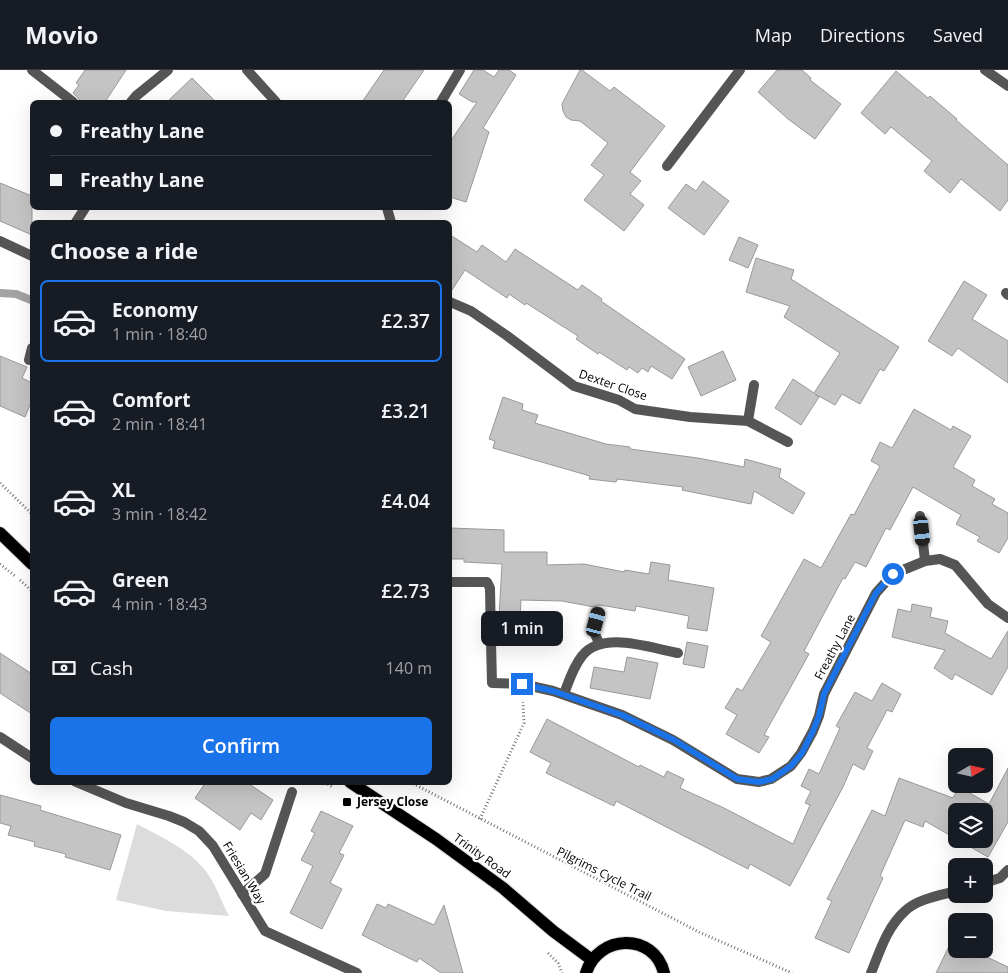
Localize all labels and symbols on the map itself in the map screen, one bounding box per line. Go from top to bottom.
street label: Dexter Close [577,365,650,404]
car [912,515,931,547]
route start [882,563,904,585]
car [584,606,607,638]
street label: Freathy Lane [810,611,859,683]
callout: 1 min [481,612,563,646]
route end [511,673,533,695]
north arrow [948,748,992,792]
place label: Jersey Close [356,793,428,810]
marker: Jersey Close [341,796,353,808]
street label: Trinity Road [450,829,514,882]
street label: Friesian Way [219,838,270,908]
street label: Pilgrims Cycle Trail [554,842,654,905]

